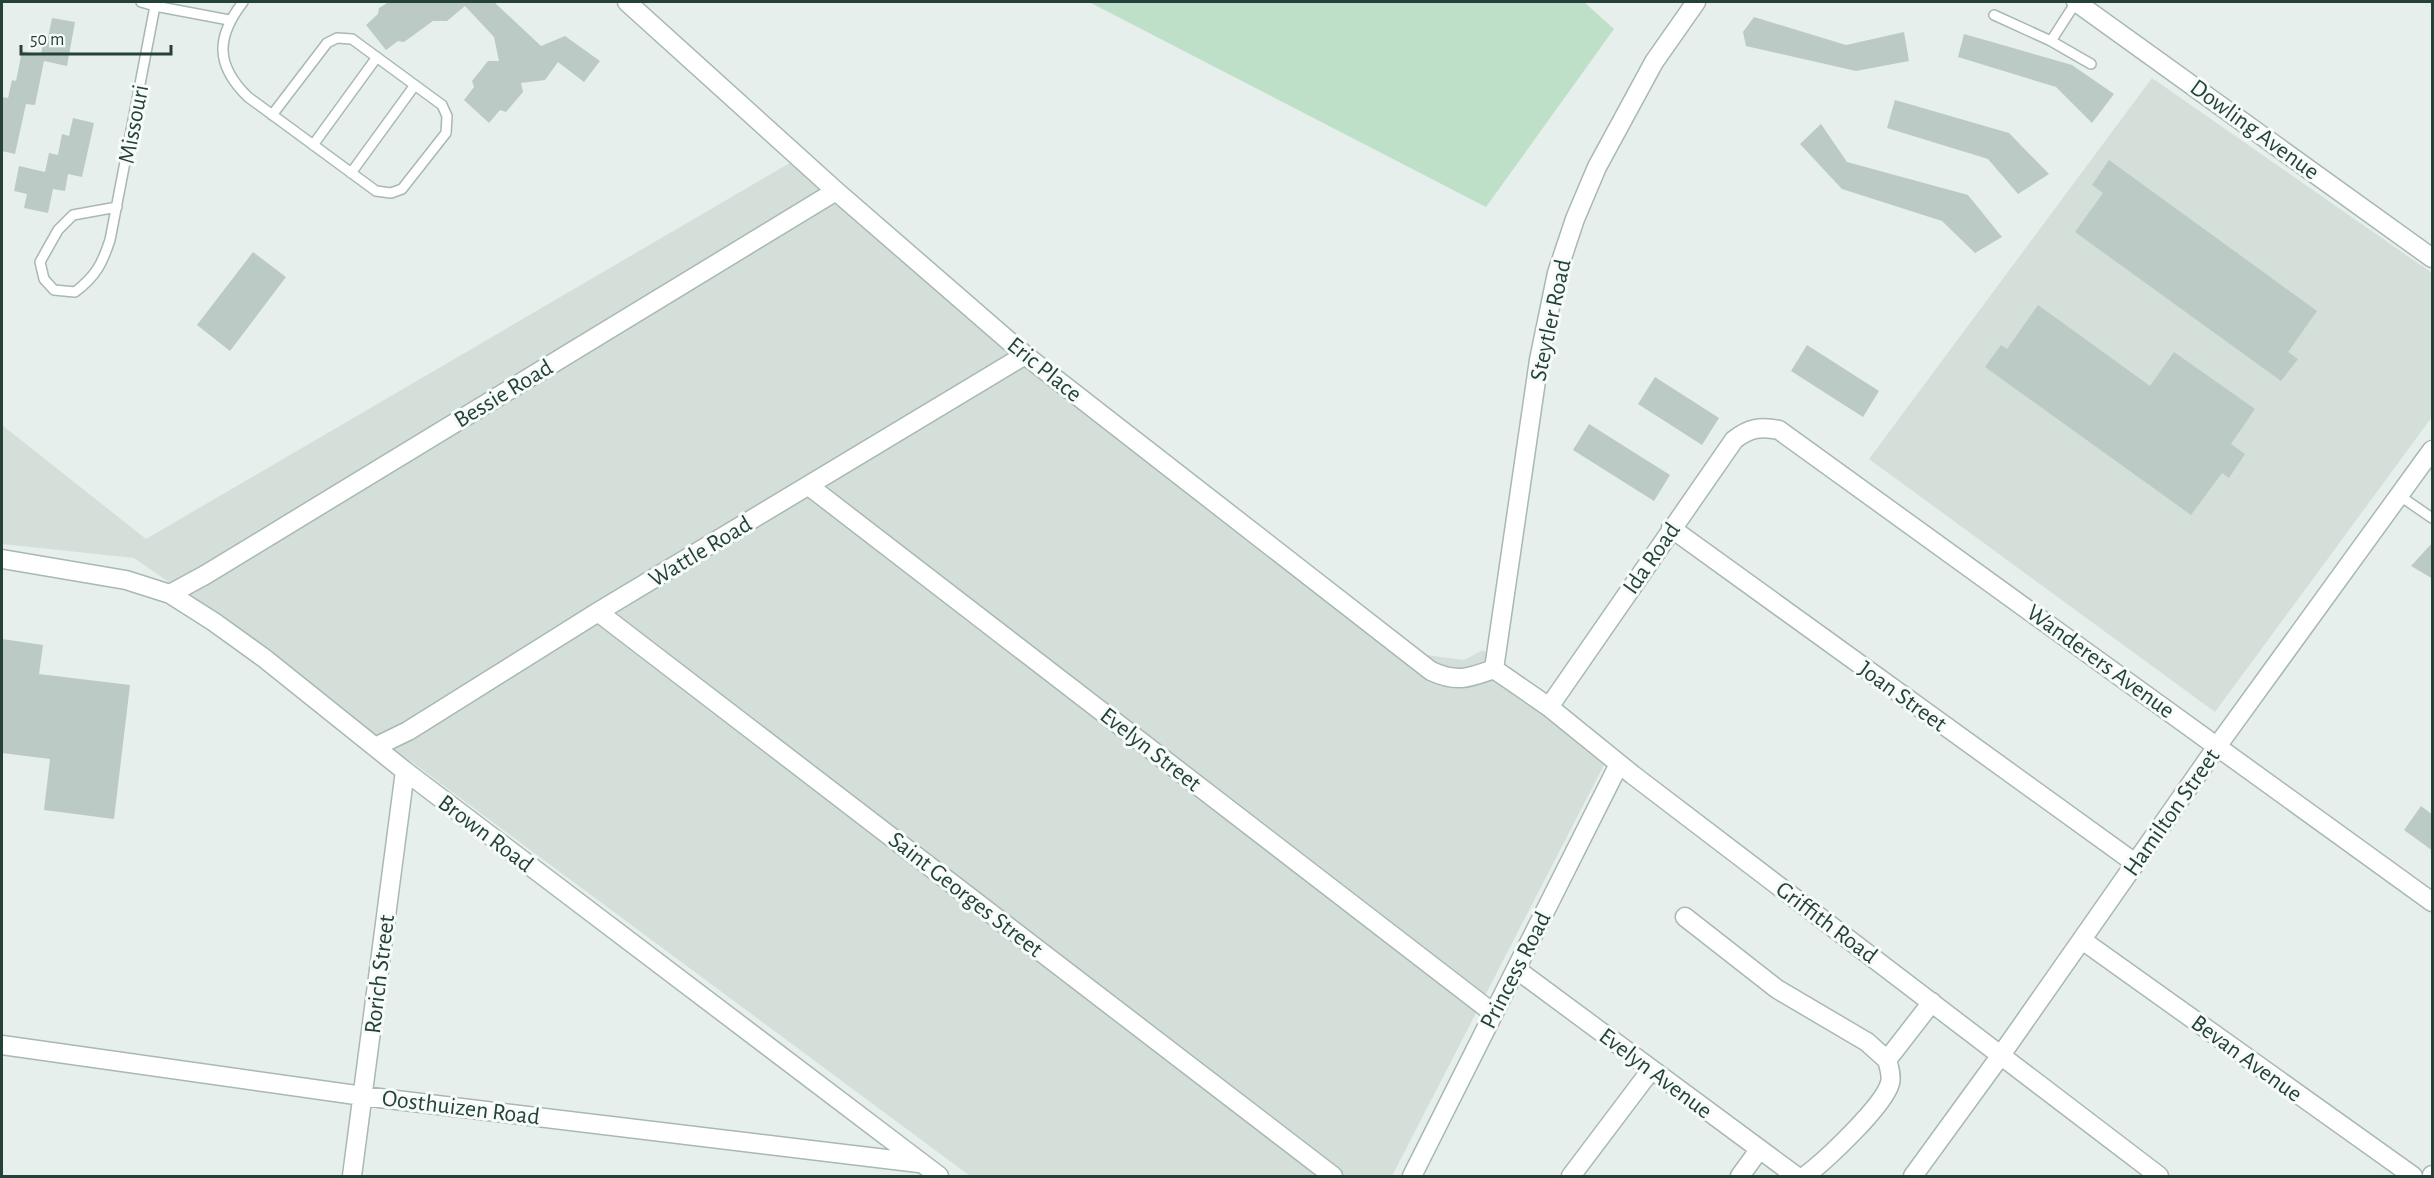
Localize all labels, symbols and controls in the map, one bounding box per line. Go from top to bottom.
scale bar [21,18,171,56]
text: 50 m [30,31,64,49]
street label: Dowling Avenue [2186,75,2323,184]
street label: Missouri [115,83,153,166]
street label: Steytler Road [1526,257,1576,383]
street label: Eric Place [1003,333,1086,407]
street label: Bessie Road [450,355,557,432]
street label: Wattle Road [645,512,756,592]
street label: Ida Road [1619,518,1685,599]
street label: Wanderers Avenue [2022,600,2179,723]
street label: Joan Street [1854,657,1951,737]
street label: Evelyn Street [1095,703,1206,797]
street label: Hamilton Street [2119,744,2225,881]
street label: Brown Road [433,790,537,877]
street label: Saint Georges Street [884,827,1047,962]
street label: Griffith Road [1771,877,1881,968]
street label: Princess Road [1476,908,1556,1033]
street label: Rorich Street [361,913,399,1035]
street label: Bevan Avenue [2187,1011,2306,1107]
street label: Evelyn Avenue [1595,1024,1716,1124]
street label: Oosthuizen Road [381,1086,541,1130]

